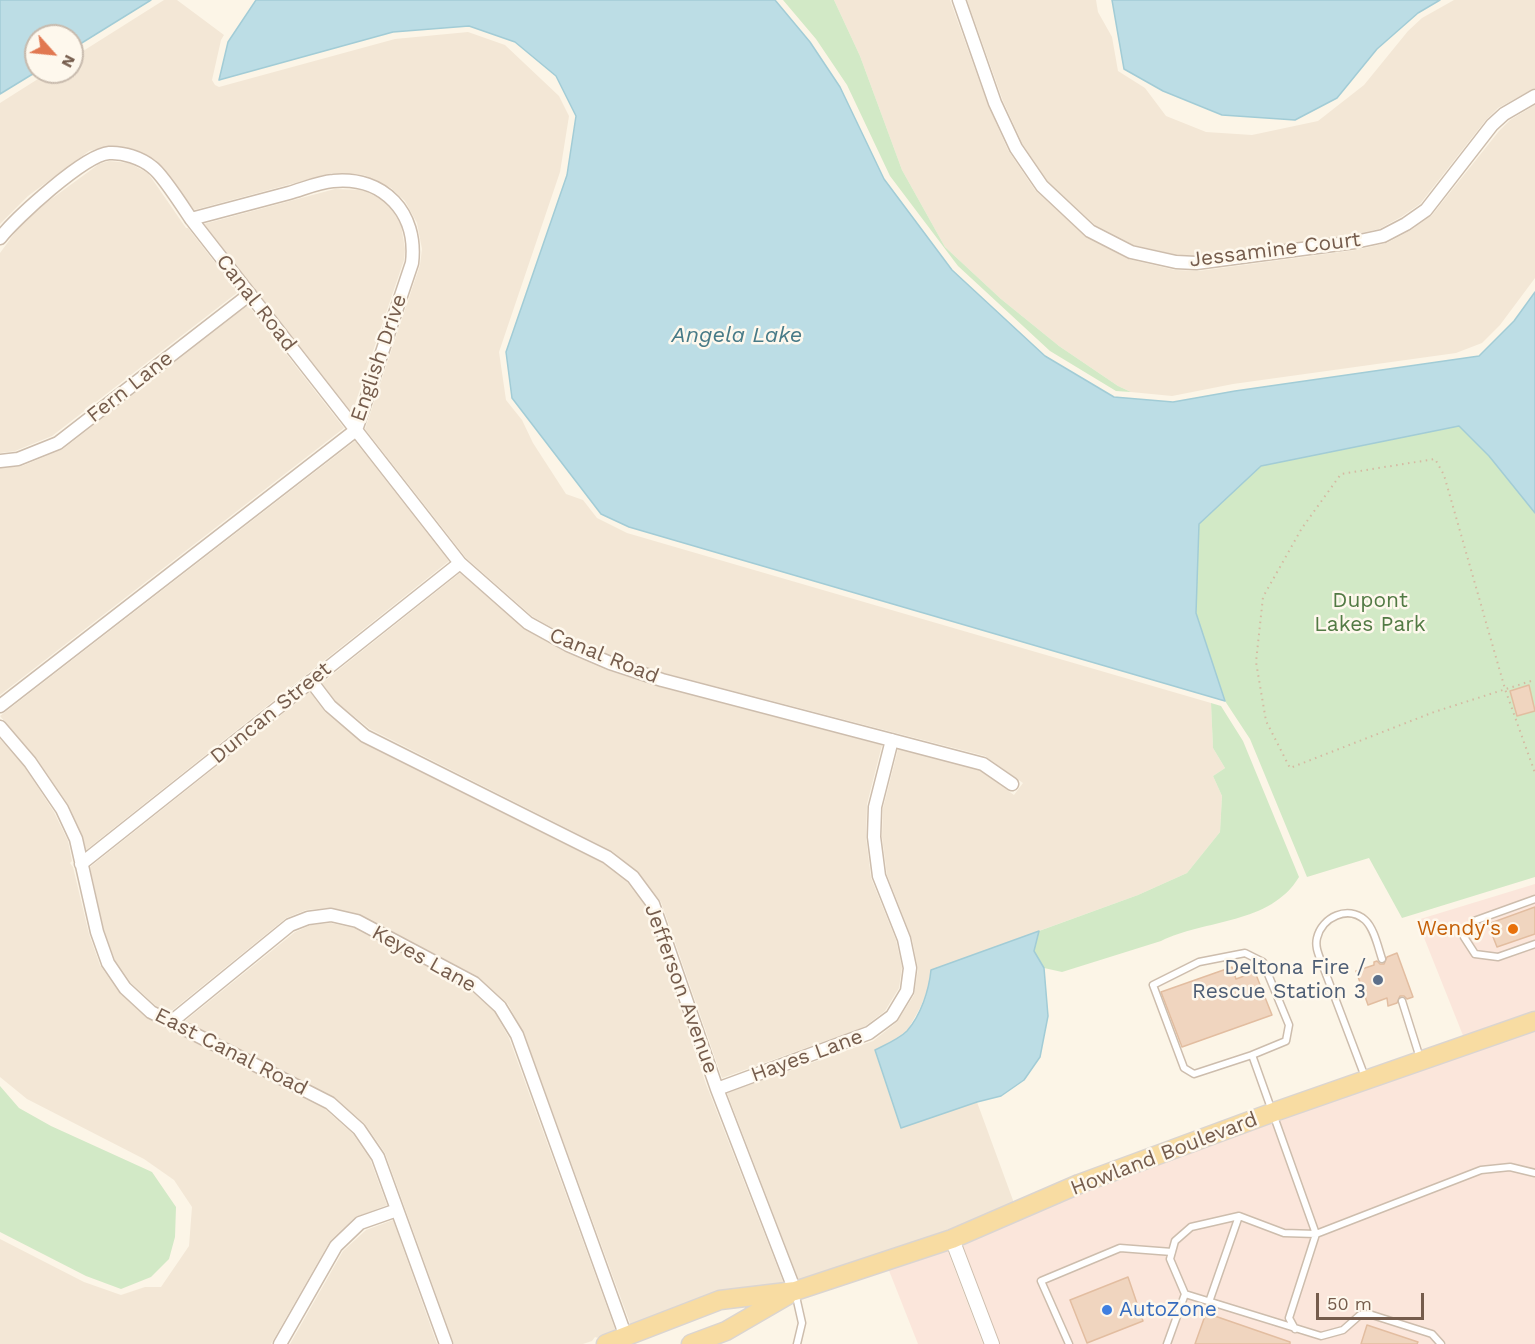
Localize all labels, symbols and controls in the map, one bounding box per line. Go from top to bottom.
north arrow [24,24,84,84]
text: N [58,52,80,71]
street label: Jessamine Court [1188,227,1362,273]
street label: Canal Road [210,250,302,356]
street label: English Drive [345,291,413,425]
water label: Angela Lake [672,323,802,349]
street label: Fern Lane [82,346,178,428]
park label: Dupont Lakes Park [1314,588,1426,638]
street label: Canal Road [545,623,663,689]
street label: Duncan Street [206,657,336,769]
street label: Jefferson Avenue [639,901,723,1077]
place label: Wendy's [1417,916,1501,942]
street label: Keyes Lane [367,920,481,998]
marker: Wendy's [1506,922,1520,936]
place label: Deltona Fire / Rescue Station 3 [1192,955,1366,1005]
marker: Deltona Fire / Rescue Station 3 [1371,973,1385,987]
street label: East Canal Road [150,1003,312,1101]
street label: Hayes Lane [748,1024,866,1088]
street label: Howland Boulevard [1067,1107,1261,1201]
scale bar [1319,1281,1427,1319]
text: 50 m [1327,1293,1372,1314]
place label: AutoZone [1119,1297,1217,1323]
marker: AutoZone [1100,1303,1114,1317]

